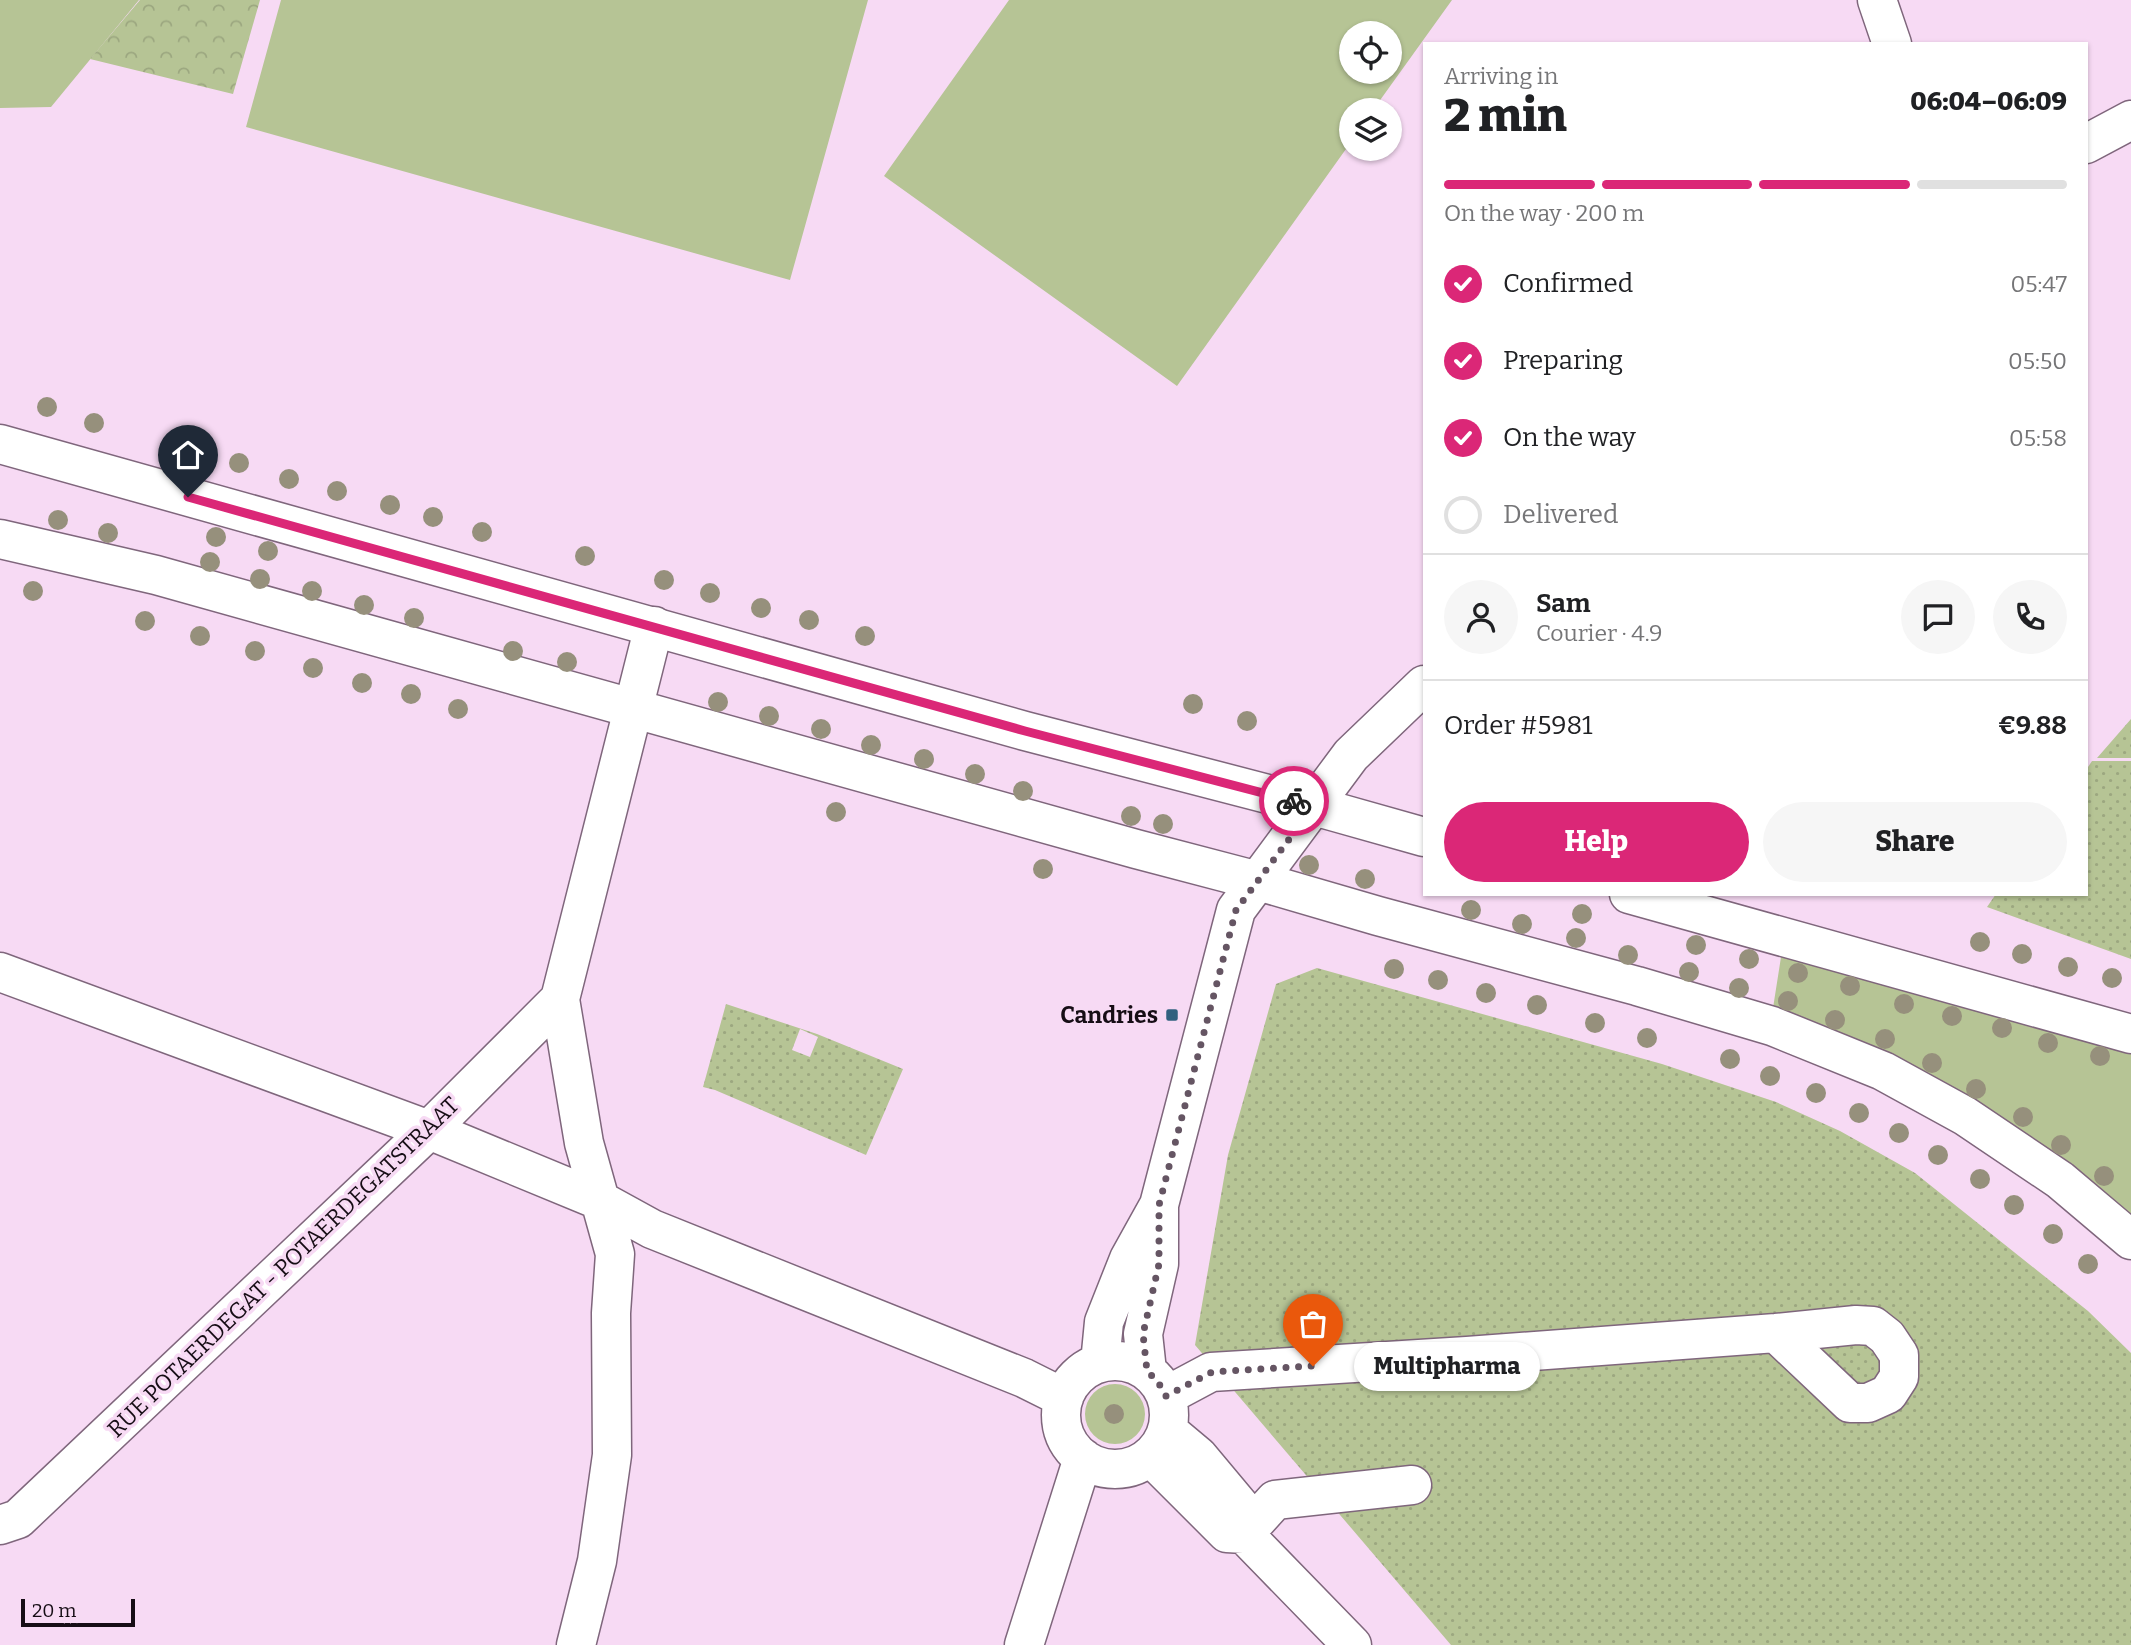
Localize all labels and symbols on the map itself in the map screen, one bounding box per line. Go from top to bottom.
pin [158,425,218,497]
courier [1259,766,1329,836]
place label: Candries [1060,1001,1158,1029]
marker: Candries [1164,1007,1180,1023]
street label: RUE POTAERDEGAT - POTAERDEGATSTRAAT [101,1091,465,1443]
pin [1283,1294,1343,1366]
callout: Multipharma [1355,1342,1540,1390]
scale bar [21,1596,135,1628]

